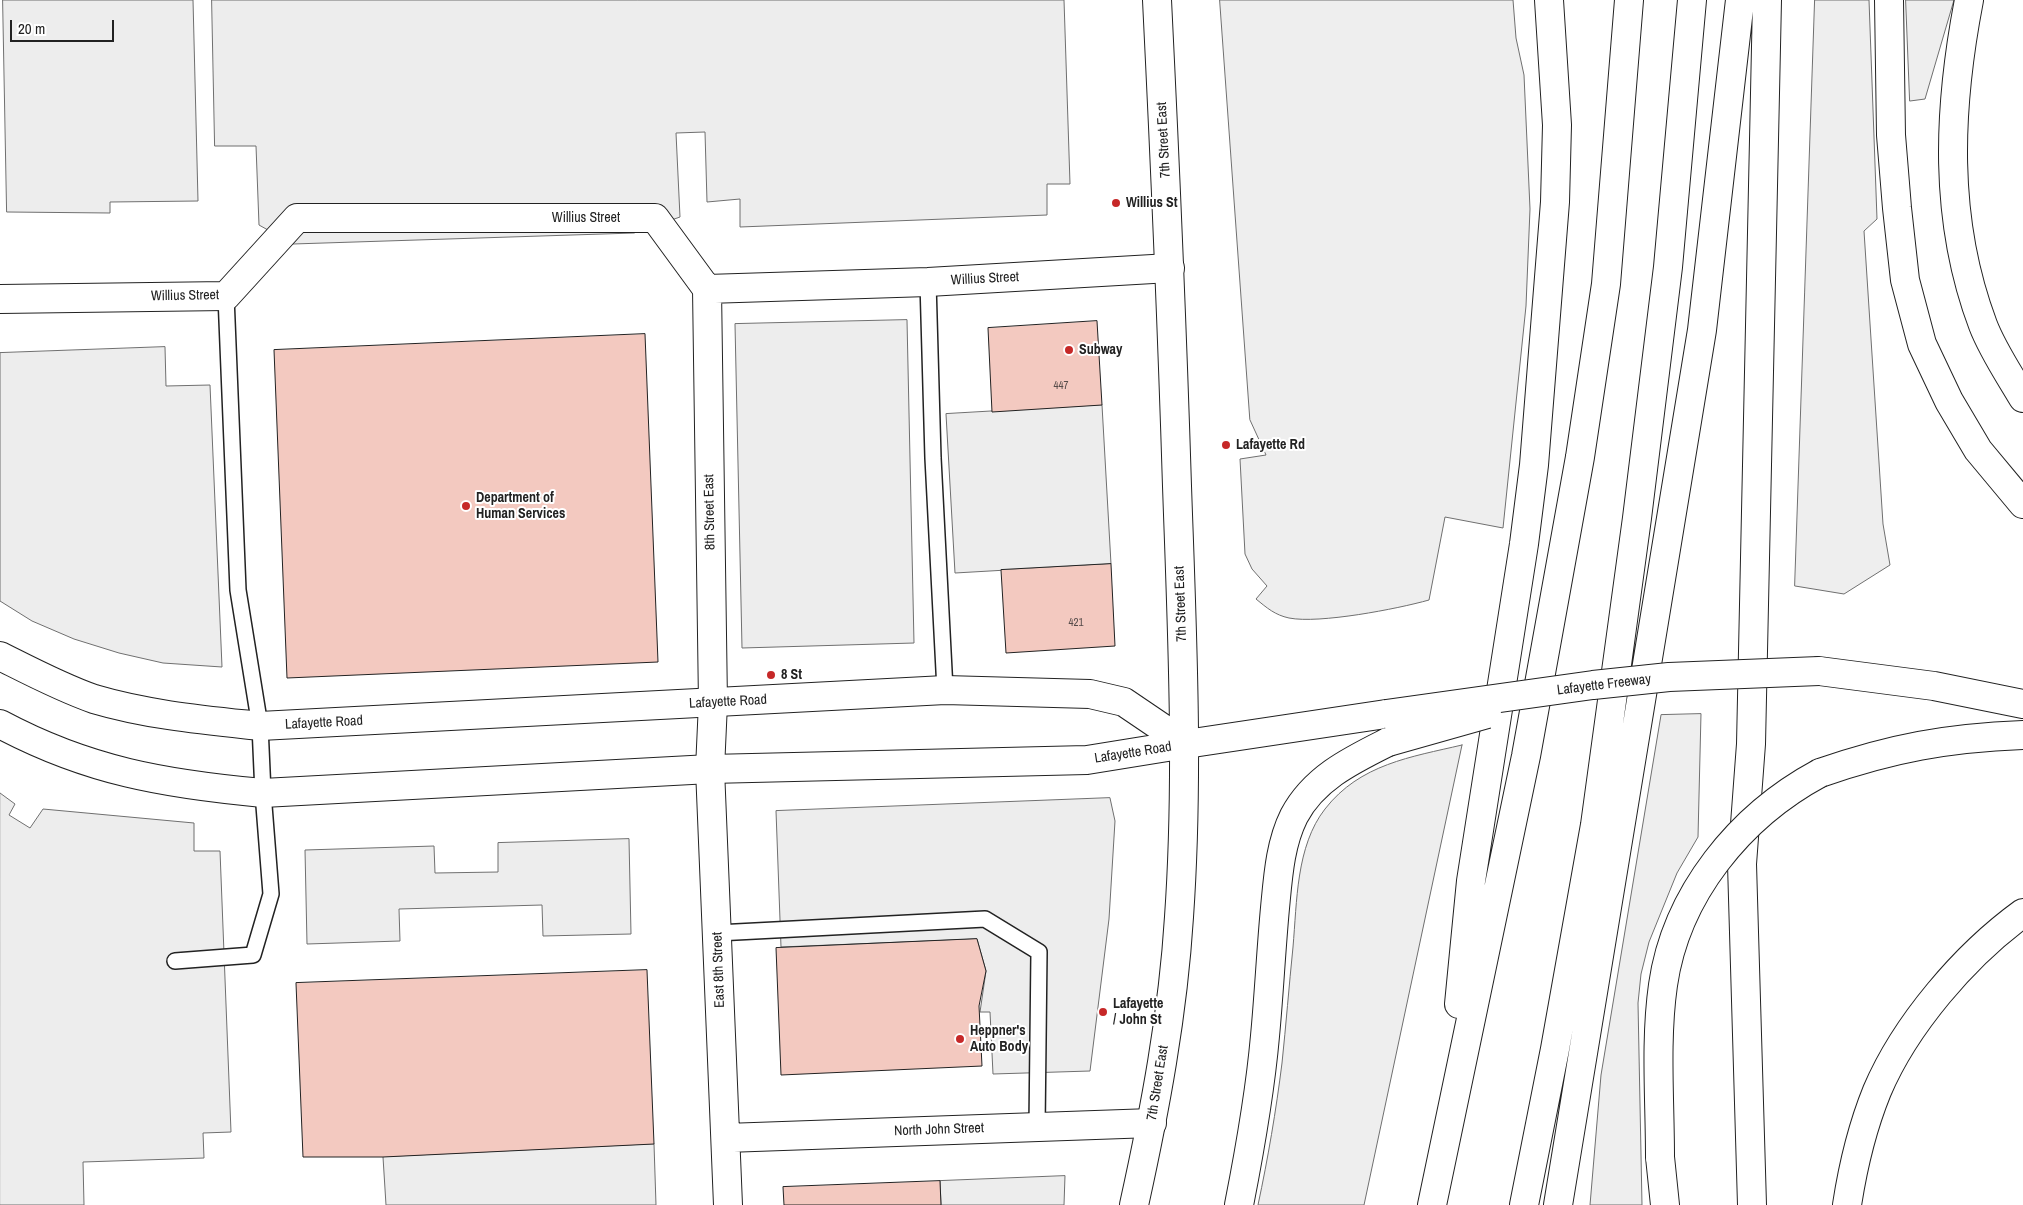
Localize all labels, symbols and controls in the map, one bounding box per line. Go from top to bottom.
scale bar [12,10,116,42]
text: 20 m [18,18,45,39]
street label: 7th Street East [1154,102,1174,178]
place label: Willius St [1126,195,1178,211]
marker: Willius St [1110,197,1122,209]
street label: Willius Street [552,210,620,226]
street label: Willius Street [950,269,1020,289]
street label: Willius Street [151,287,219,305]
place label: Subway [1079,342,1122,358]
marker: Subway [1063,344,1075,356]
house number: 447 [1053,379,1069,393]
place label: Lafayette Rd [1236,437,1305,453]
marker: Lafayette Rd [1220,439,1232,451]
street label: 8th Street East [701,474,719,550]
place label: Department of Human Services [476,490,565,522]
marker: Department of Human Services [460,500,472,512]
street label: 7th Street East [1171,566,1191,642]
house number: 421 [1068,616,1084,630]
place label: 8 St [781,667,802,683]
marker: 8 St [765,669,777,681]
street label: Lafayette Freeway [1556,671,1652,699]
street label: Lafayette Road [689,692,767,712]
street label: Lafayette Road [285,713,363,733]
street label: Lafayette Road [1093,739,1173,767]
street label: East 8th Street [709,932,729,1008]
place label: Lafayette / John St [1113,996,1163,1028]
marker: Lafayette / John St [1097,1006,1109,1018]
place label: Heppner's Auto Body [970,1023,1028,1056]
marker: Heppner's Auto Body [954,1033,966,1045]
street label: 7th Street East [1144,1044,1172,1122]
street label: North John Street [894,1120,984,1140]

